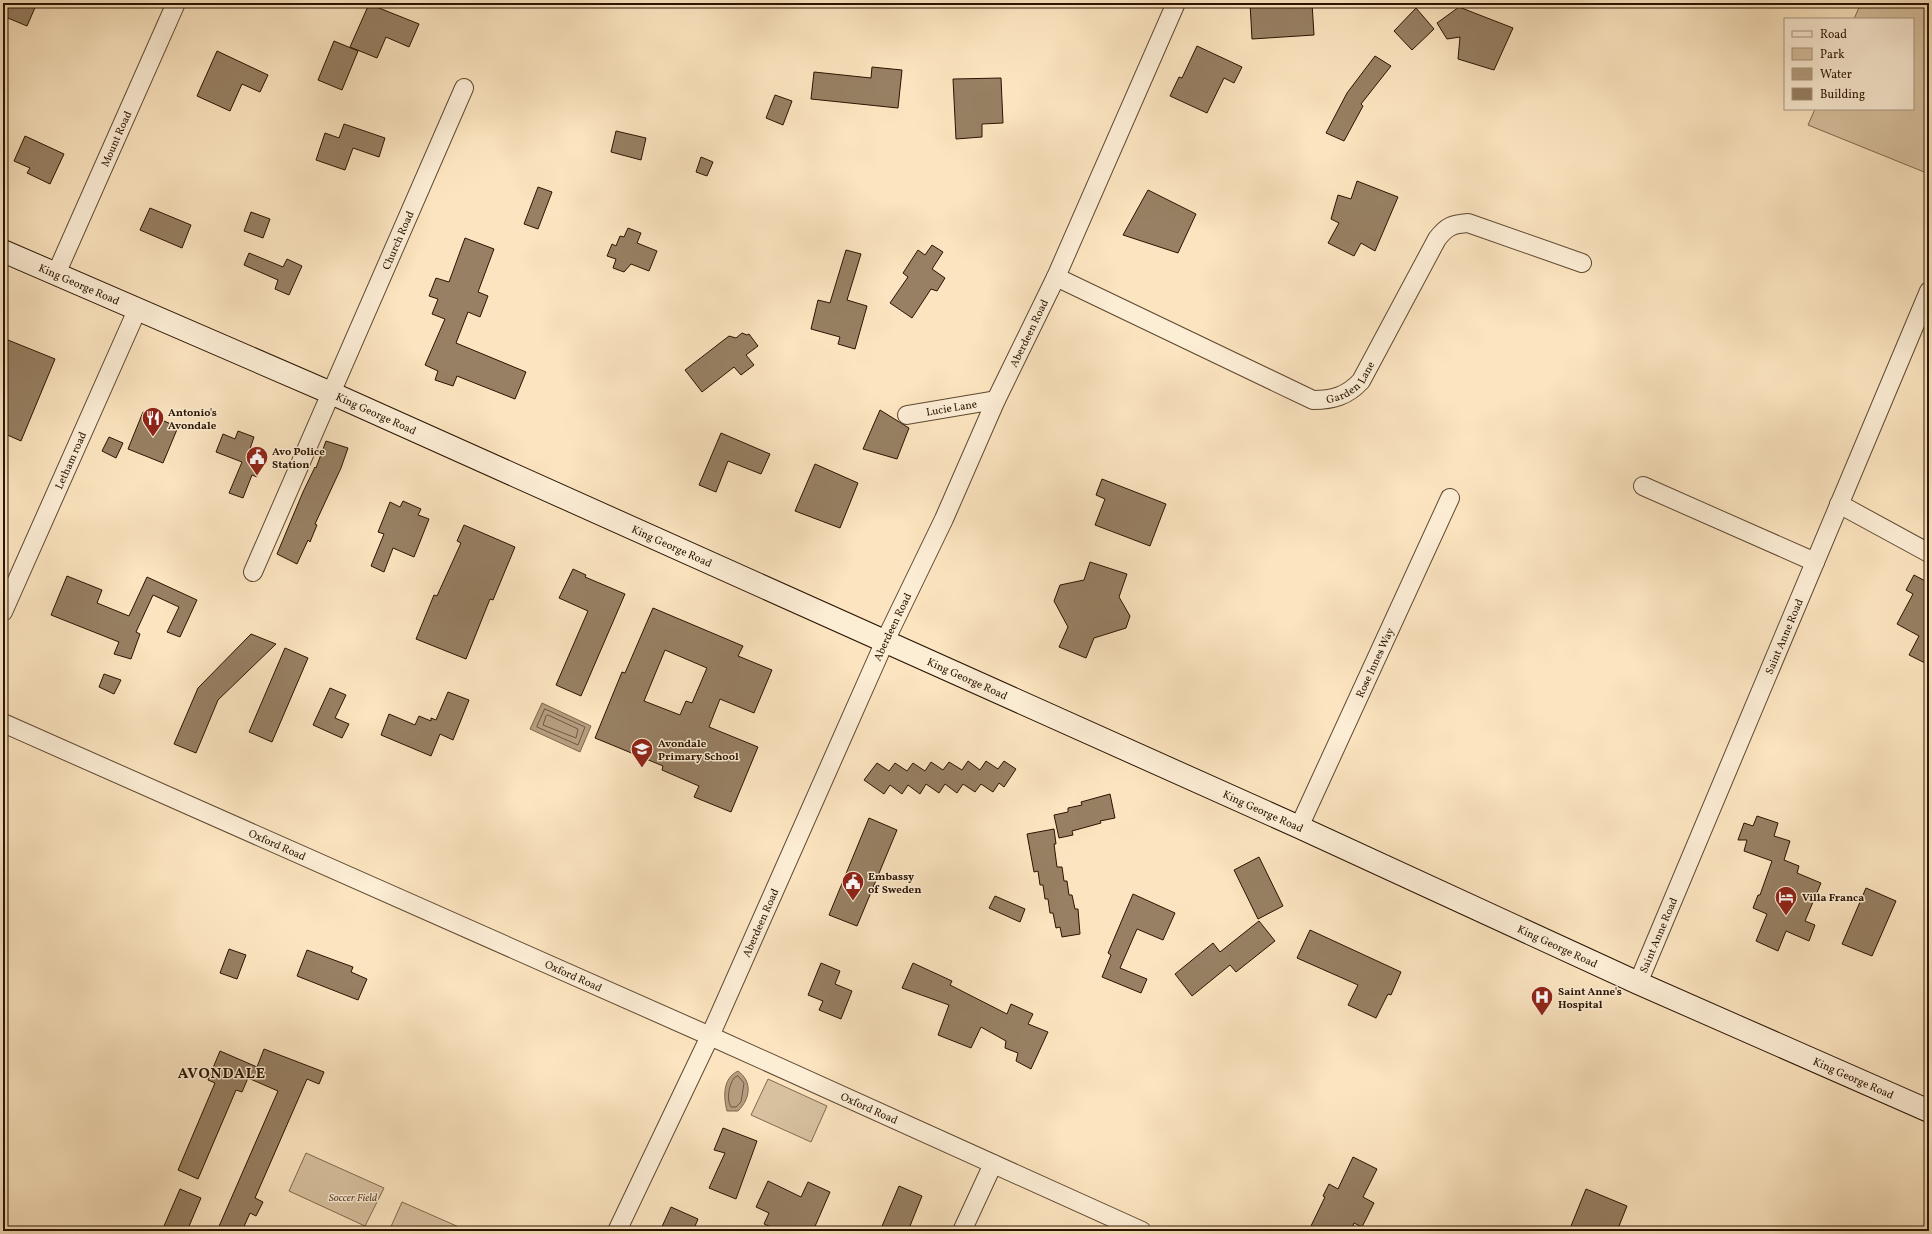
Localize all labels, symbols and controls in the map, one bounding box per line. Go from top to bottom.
legend [1784,18,1914,110]
text: Road [1820,27,1847,43]
text: Park [1820,47,1845,63]
text: Water [1820,67,1852,83]
text: Building [1820,87,1865,103]
street label: Mount Road [98,109,136,170]
street label: Church Road [380,209,418,273]
street label: King George Road [36,261,121,309]
street label: Aberdeen Road [1007,297,1053,370]
street label: Garden Lane [1325,359,1379,408]
street label: King George Road [333,390,418,439]
street label: Lucie Lane [925,397,978,421]
restaurant icon: Antonio's Avondale [140,405,166,438]
place label: Antonio's Avondale [168,406,217,434]
street label: Letham road [52,430,91,492]
public building icon: Avo Police Station [244,444,270,477]
place label: Avo Police Station [272,445,325,473]
street label: King George Road [629,523,714,572]
street label: Aberdeen Road [871,591,916,664]
street label: Saint Anne Road [1763,597,1808,677]
street label: Rose Innes Way [1353,626,1398,701]
street label: King George Road [924,655,1010,704]
school or university icon: Avondale Primary School [629,736,655,769]
place label: Avondale Primary School [658,737,739,765]
street label: King George Road [1220,788,1305,837]
street label: Oxford Road [246,827,308,865]
public building icon: Embassy of Sweden [840,869,866,902]
place label: Embassy of Sweden [868,870,922,898]
hotel icon: Villa Franca [1773,884,1799,917]
street label: Aberdeen Road [740,886,783,960]
place label: Villa Franca [1802,891,1864,906]
street label: Saint Anne Road [1637,896,1682,976]
street label: King George Road [1514,922,1600,972]
street label: Oxford Road [542,958,604,996]
hospital icon: Saint Anne's Hospital [1529,984,1555,1017]
place label: Saint Anne's Hospital [1558,985,1622,1013]
street label: King George Road [1810,1055,1896,1104]
district label: AVONDALE [178,1064,266,1085]
street label: Oxford Road [838,1090,900,1129]
park label: Soccer Field [329,1191,378,1206]

